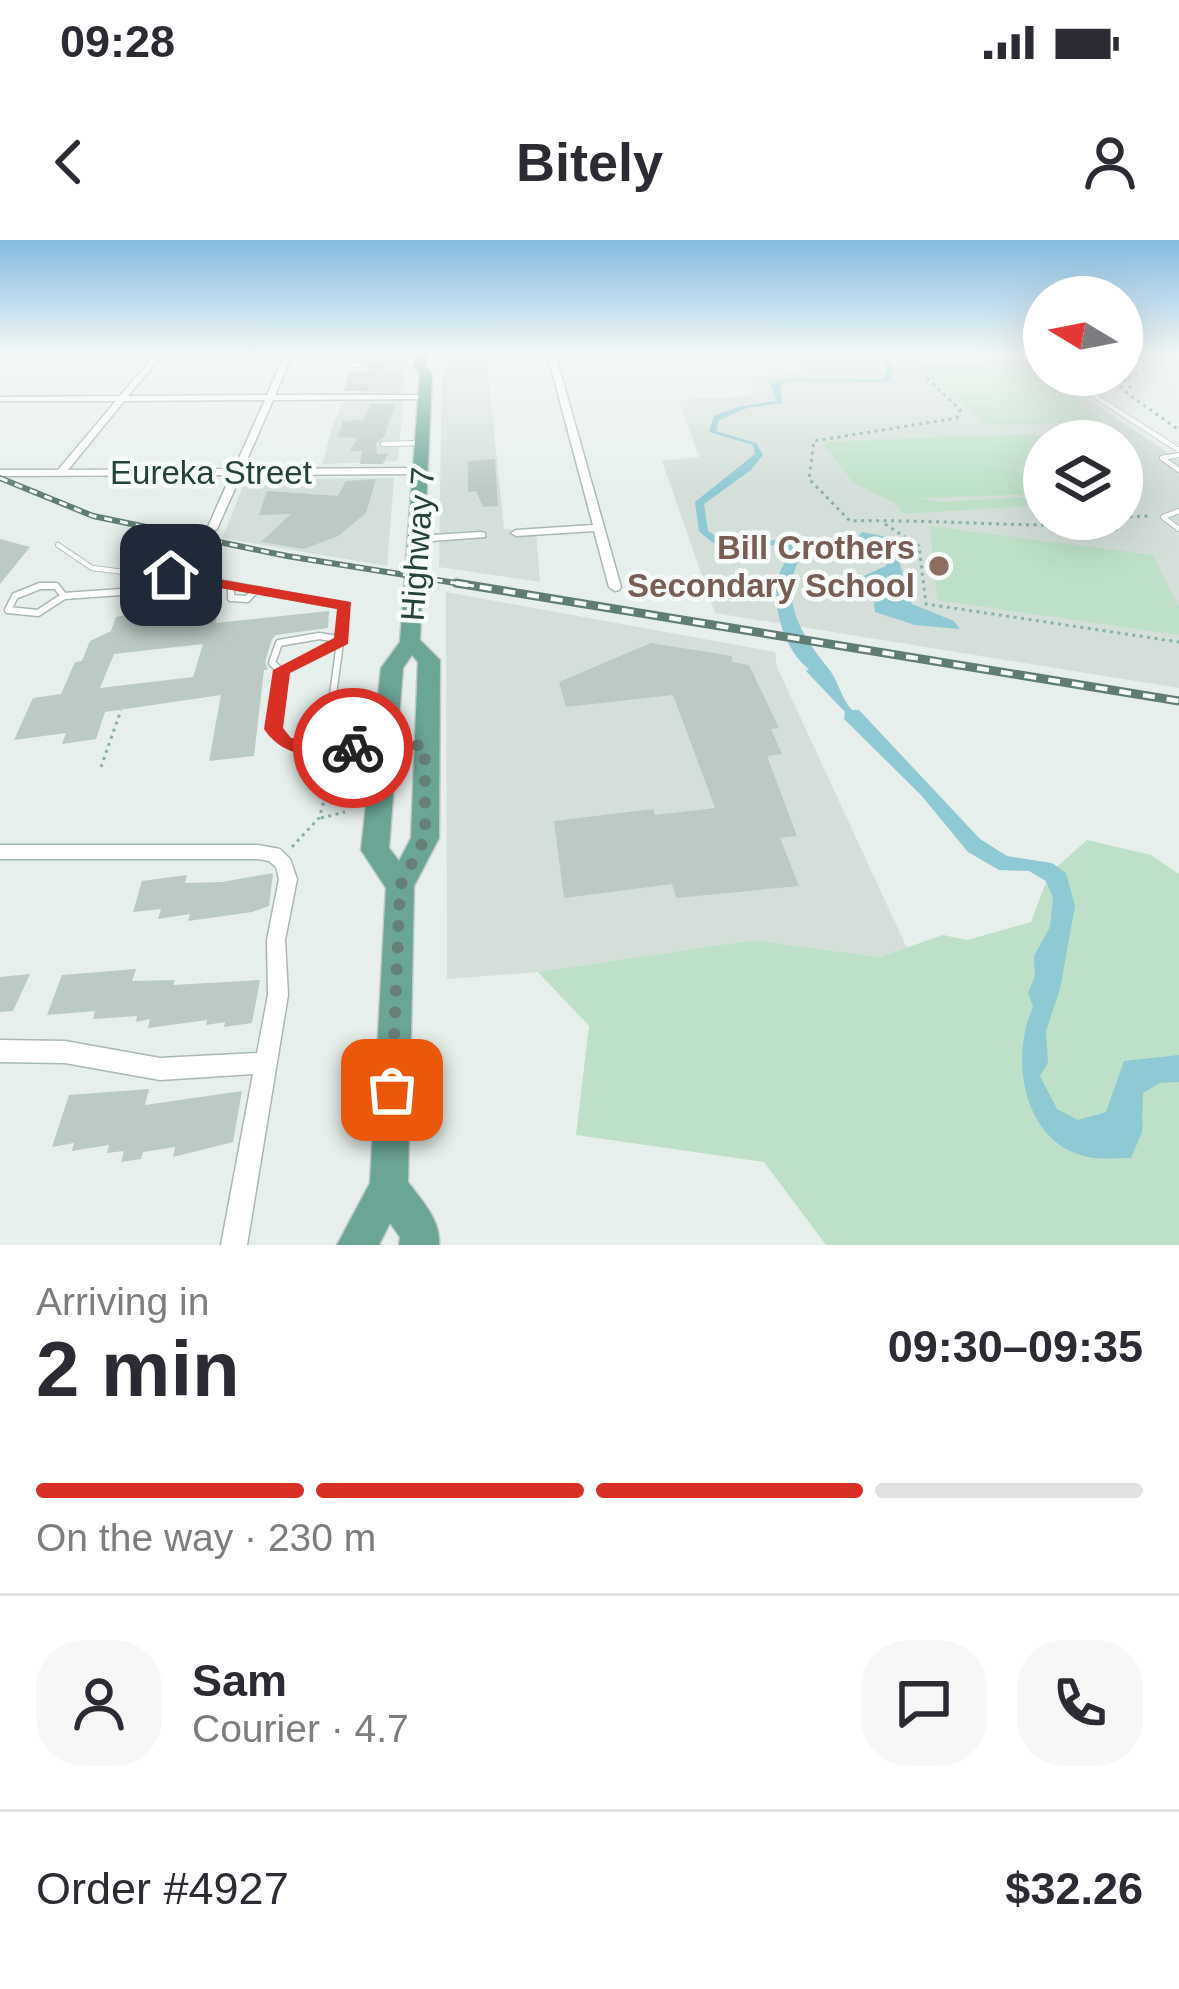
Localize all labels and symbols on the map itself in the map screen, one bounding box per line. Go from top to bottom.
north arrow [1023,276,1143,396]
street label: Eureka Street [110,454,312,491]
street label: Highway 7 [394,466,441,622]
pin [120,524,222,626]
place label: Bill Crothers Secondary School [627,529,915,604]
marker: Bill Crothers Secondary School [926,553,952,579]
courier [293,688,413,808]
pin [341,1039,443,1141]

